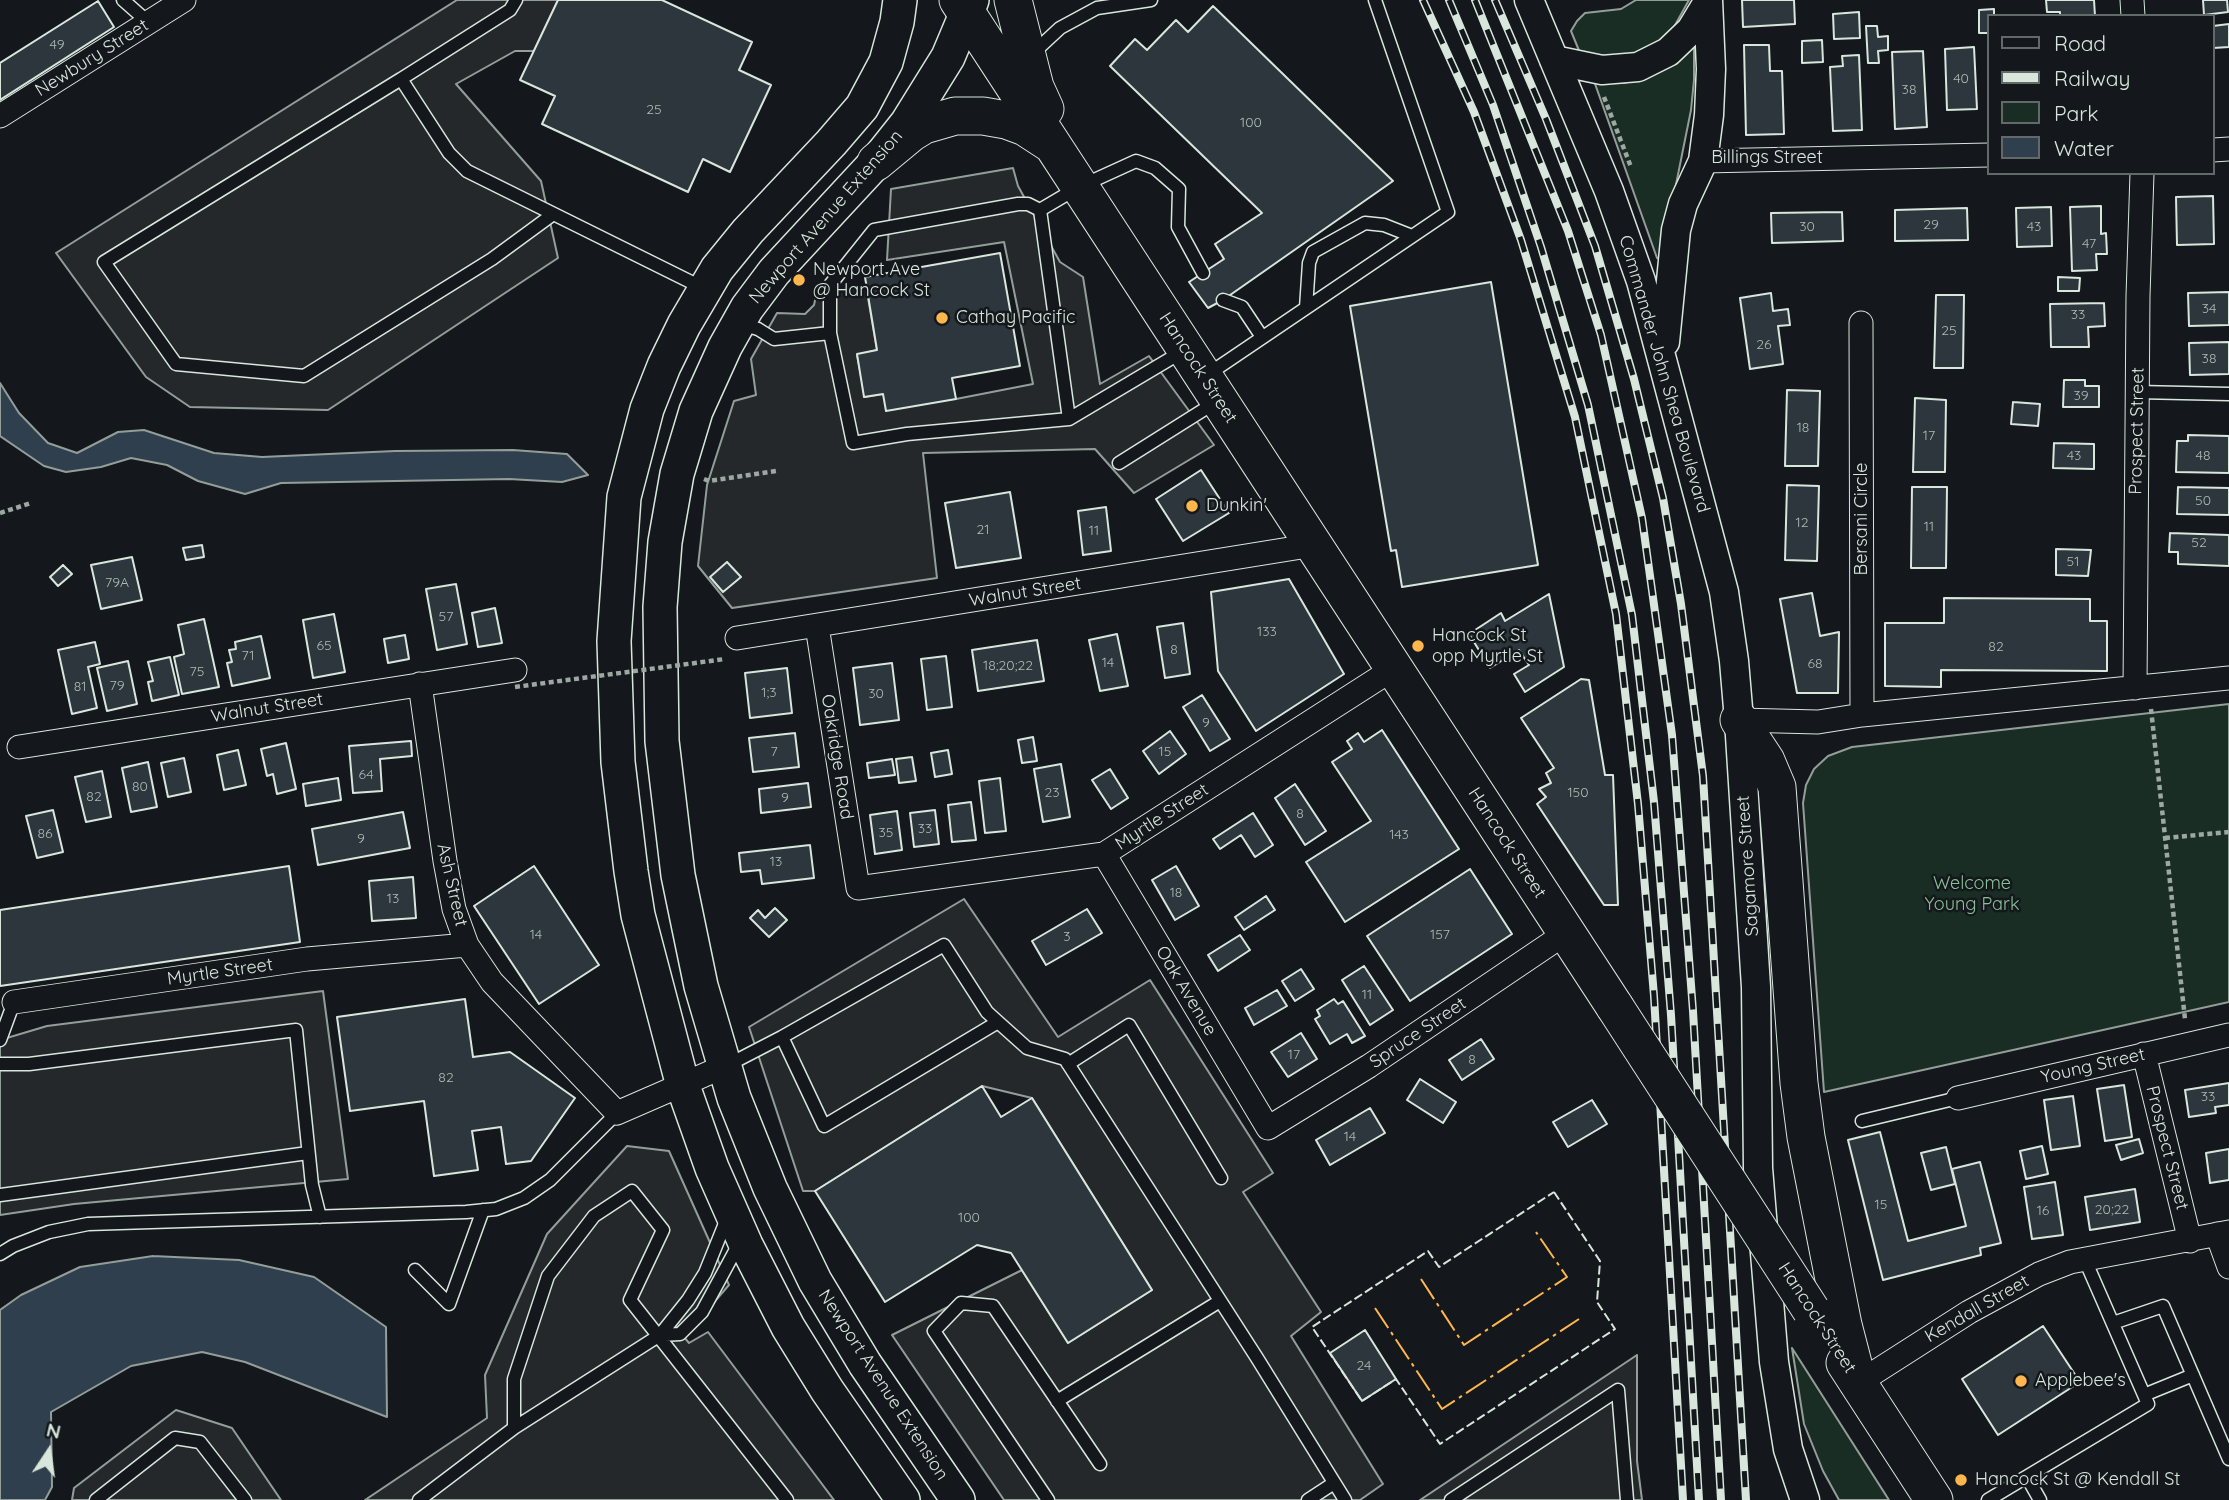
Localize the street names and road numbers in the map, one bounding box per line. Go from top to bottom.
street label: Newbury Street [31,15,153,101]
street label: Newport Avenue Extension [745,126,907,308]
street label: Billings Street [1711,147,1823,169]
street label: Commander John Shea Boulevard [1614,233,1714,515]
street label: Hancock Street [1154,309,1242,427]
street label: Prospect Street [2125,367,2149,495]
street label: Bersani Circle [1851,462,1873,576]
street label: Walnut Street [967,572,1083,612]
street label: Walnut Street [209,688,325,728]
street label: Oakridge Road [816,693,858,821]
street label: Myrtle Street [1112,779,1212,855]
street label: Hancock Street [1463,784,1551,902]
street label: Sagamore Street [1732,795,1764,937]
street label: Ash Street [432,841,472,929]
street label: Oak Avenue [1151,942,1221,1040]
street label: Myrtle Street [166,954,274,990]
street label: Spruce Street [1366,993,1470,1073]
street label: Young Street [2039,1044,2147,1088]
street label: Prospect Street [2141,1084,2193,1212]
street label: Hancock Street [1773,1259,1861,1377]
street label: Kendall Street [1921,1271,2033,1347]
street label: Newport Avenue Extension [813,1286,953,1484]

